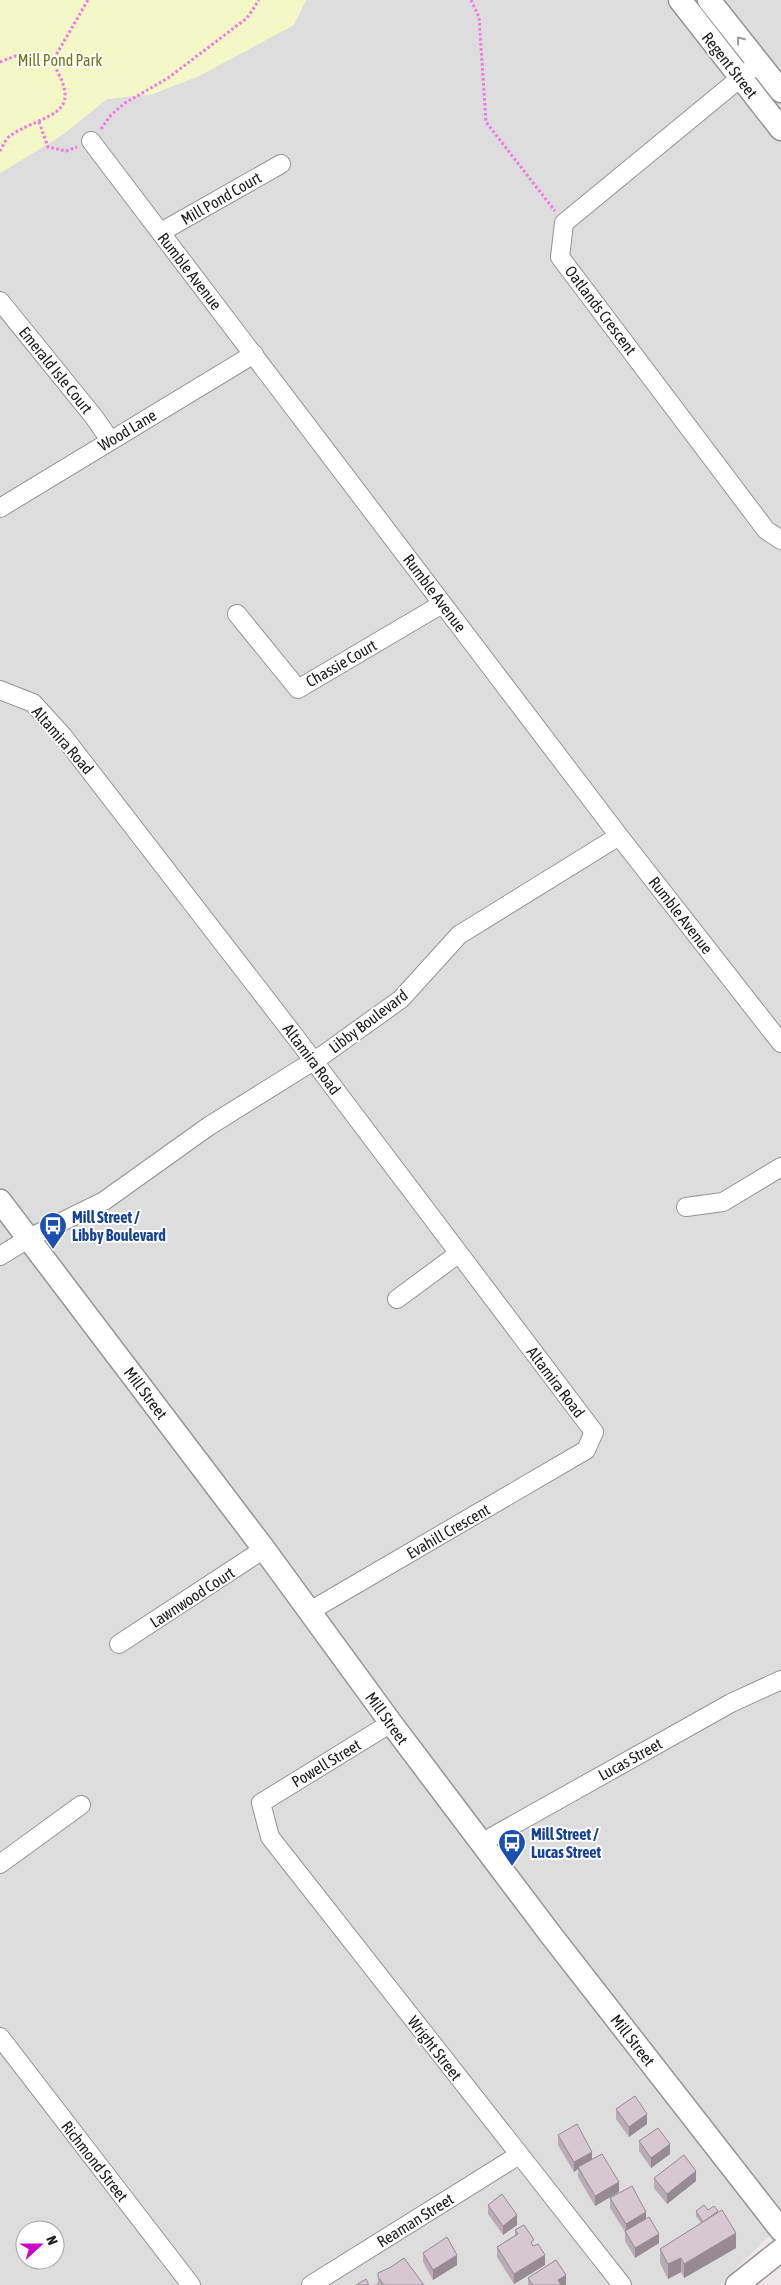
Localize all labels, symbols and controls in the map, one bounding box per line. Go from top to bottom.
street label: Regent Street [698,28,762,102]
one-way arrow [736,36,745,45]
park label: Mill Pond Park [18,51,102,69]
street label: Mill Pond Court [178,168,265,228]
street label: Rumble Avenue [154,229,226,313]
street label: Oatlands Crescent [562,262,641,358]
street label: Emerald Isle Court [16,323,97,417]
street label: Wood Lane [95,406,159,454]
street label: Rumble Avenue [400,551,470,635]
street label: Chassie Court [303,635,380,690]
street label: Altamira Road [29,702,97,778]
street label: Rumble Avenue [645,873,717,957]
street label: Libby Boulevard [325,986,411,1057]
street label: Altamira Road [280,1020,344,1098]
place label: Mill Street / Libby Boulevard [72,1208,166,1244]
bus stop icon: Mill Street / Libby Boulevard [38,1211,68,1250]
street label: Altamira Road [524,1343,588,1421]
street label: Mill Street [121,1364,172,1423]
street label: Evahill Crescent [403,1500,493,1562]
street label: Lawnwood Court [147,1563,238,1631]
street label: Mill Street [362,1688,412,1748]
street label: Lucas Street [595,1734,665,1784]
street label: Powell Street [288,1735,364,1791]
place label: Mill Street / Lucas Street [531,1825,602,1861]
bus stop icon: Mill Street / Lucas Street [497,1828,527,1867]
street label: Mill Street [607,2011,659,2070]
street label: Wright Street [404,2012,466,2085]
street label: Richmond Street [58,2117,132,2205]
street label: Reaman Street [373,2189,457,2251]
north arrow [15,2220,65,2270]
text: N [43,2234,61,2247]

